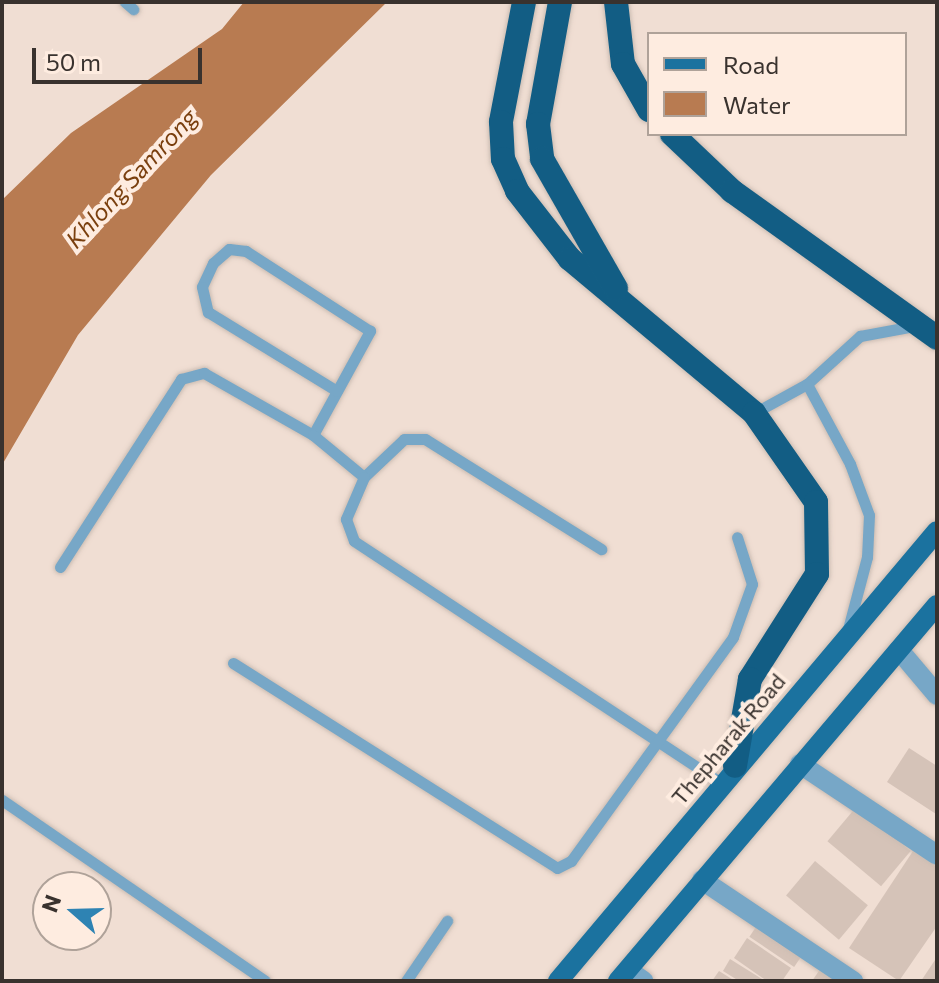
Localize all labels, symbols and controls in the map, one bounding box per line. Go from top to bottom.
scale bar [36,32,206,82]
legend [647,32,907,136]
text: 50 m [46,47,101,76]
text: Road [723,50,779,79]
text: Water [723,90,791,119]
water label: Khlong Samrong [59,103,203,253]
street label: Thepharak Road [665,668,791,810]
north arrow [32,871,112,951]
text: N [35,891,66,916]

